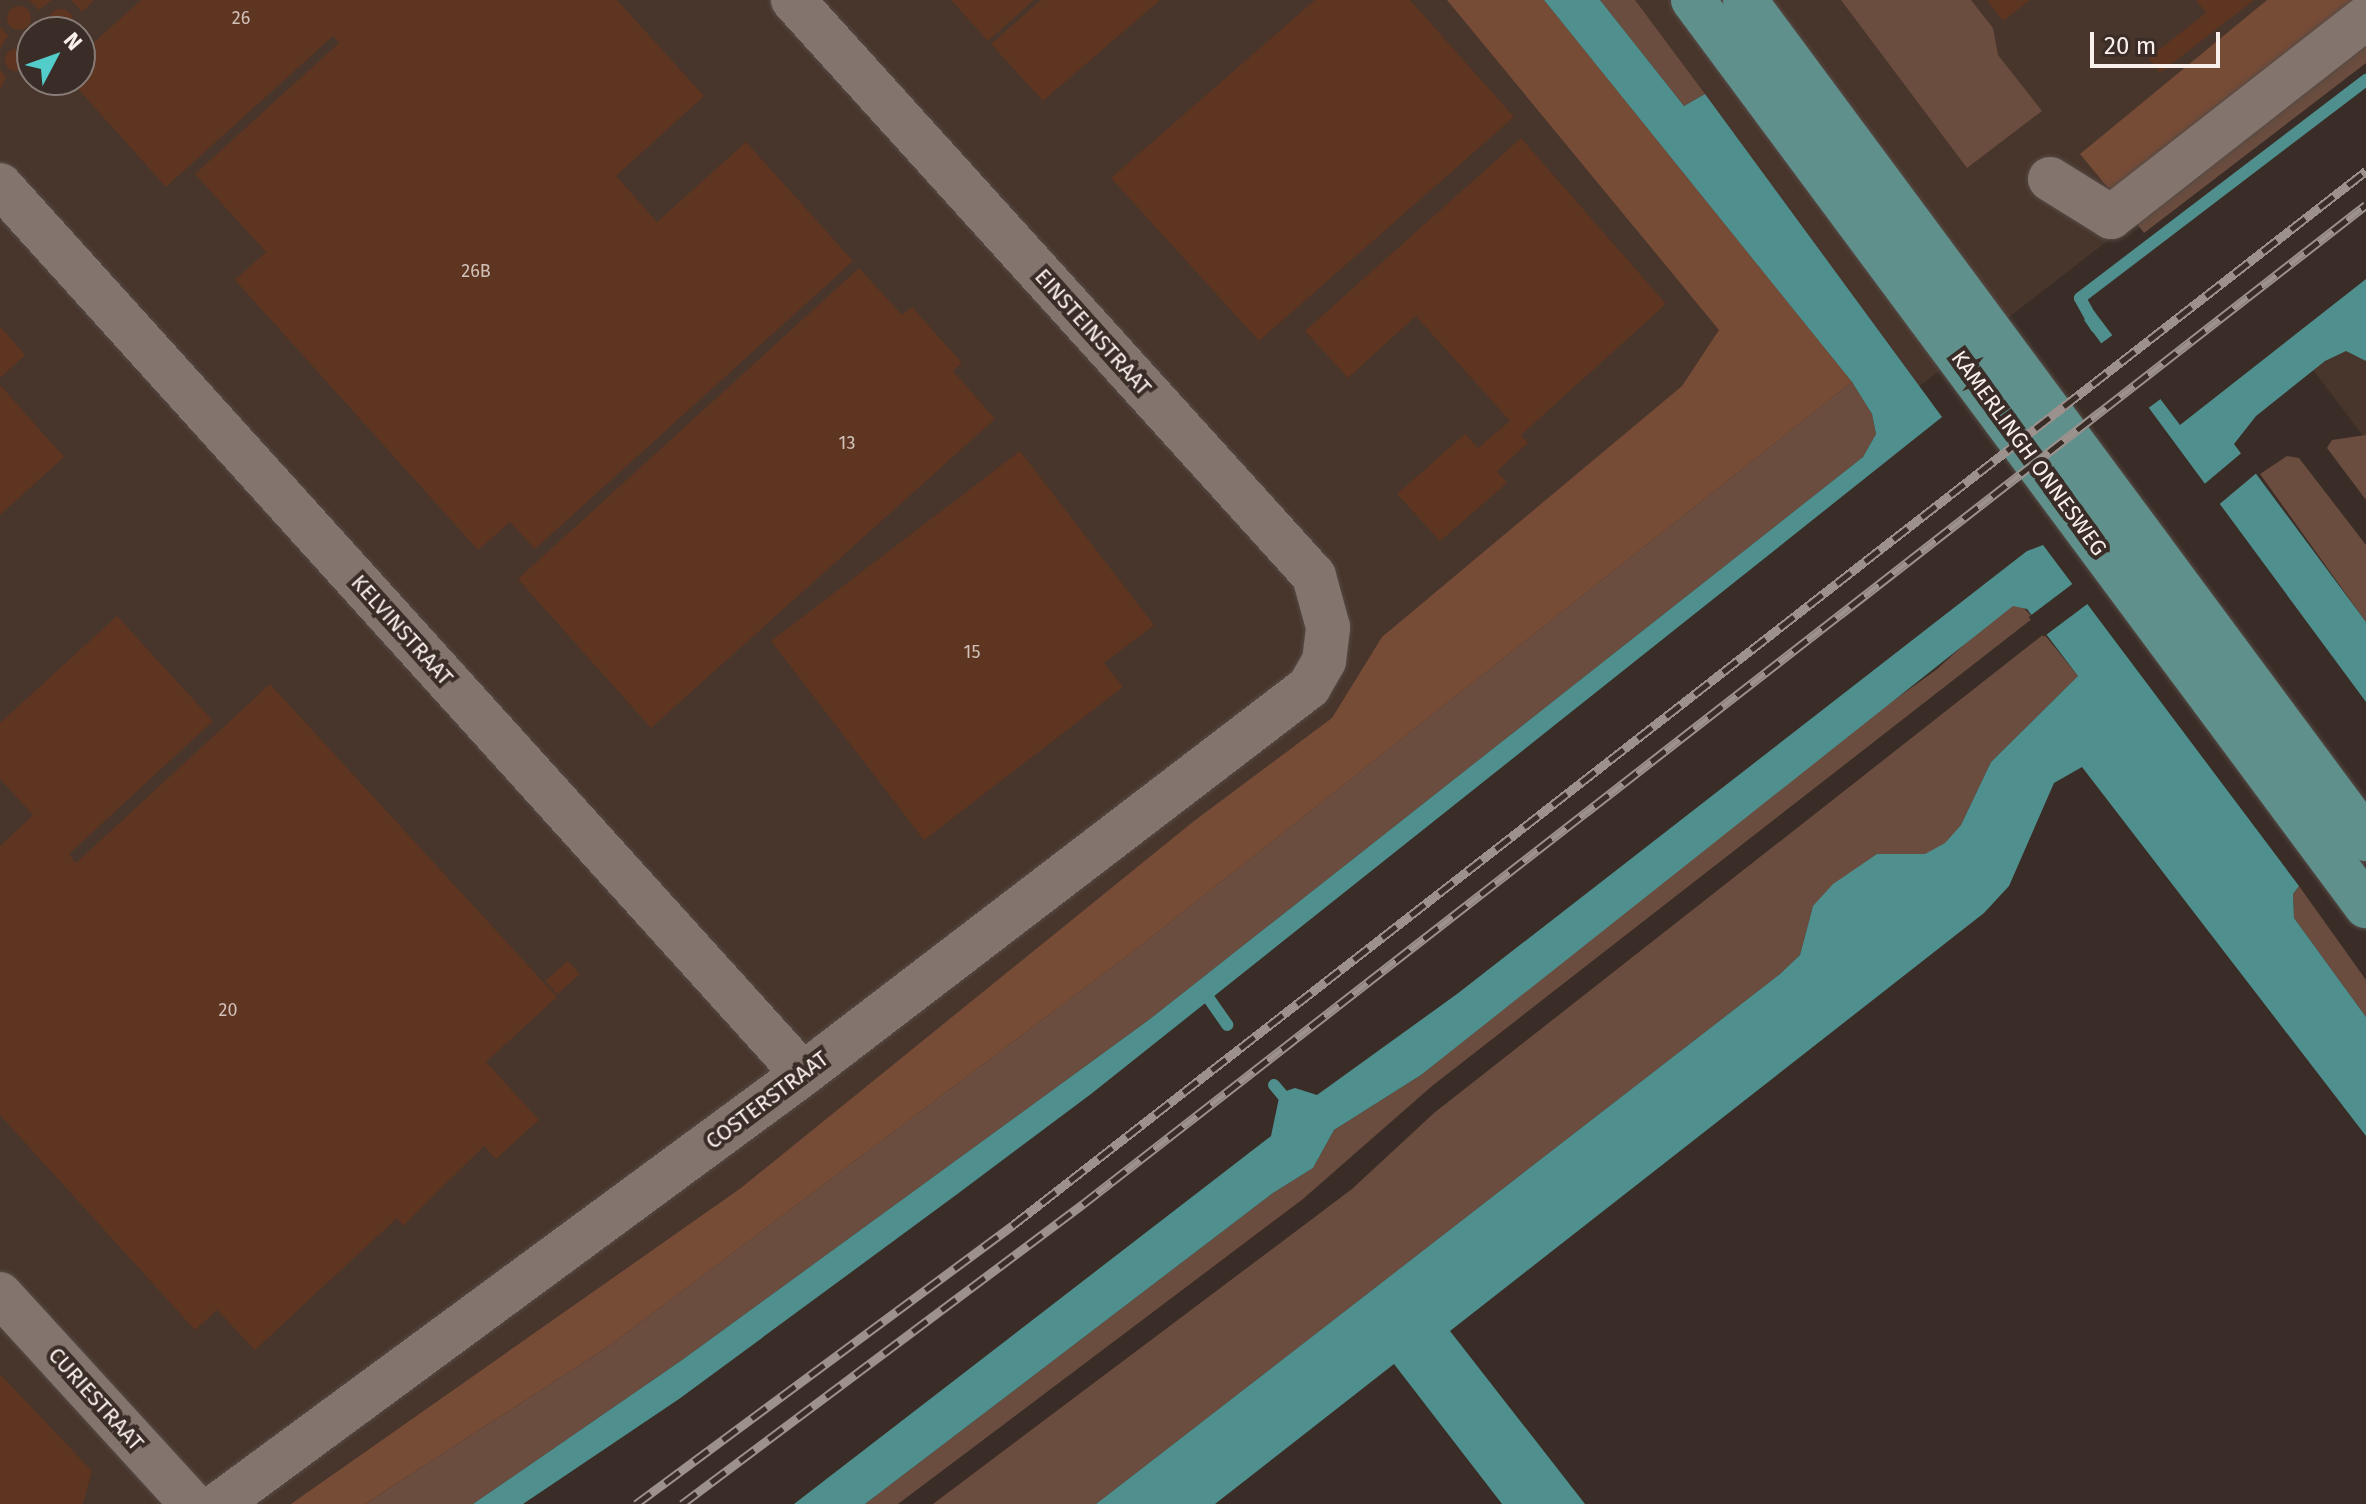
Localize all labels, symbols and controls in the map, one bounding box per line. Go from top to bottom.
house number: 26 [232,7,250,29]
north arrow [16,16,96,96]
scale bar [2094,16,2224,66]
text: N [58,27,88,56]
text: 20 m [2104,32,2156,60]
house number: 26B [461,260,491,282]
street label: EINSTEINSTRAAT [1029,263,1157,401]
street label: KAMERLINGH ONNESWEG [1946,345,2112,561]
house number: 13 [839,432,855,454]
street label: KELVINSTRAAT [346,569,458,691]
house number: 15 [964,641,980,663]
house number: 20 [219,999,237,1021]
street label: COSTERSTRAAT [701,1045,833,1155]
street label: CURIESTRAAT [43,1342,149,1456]

